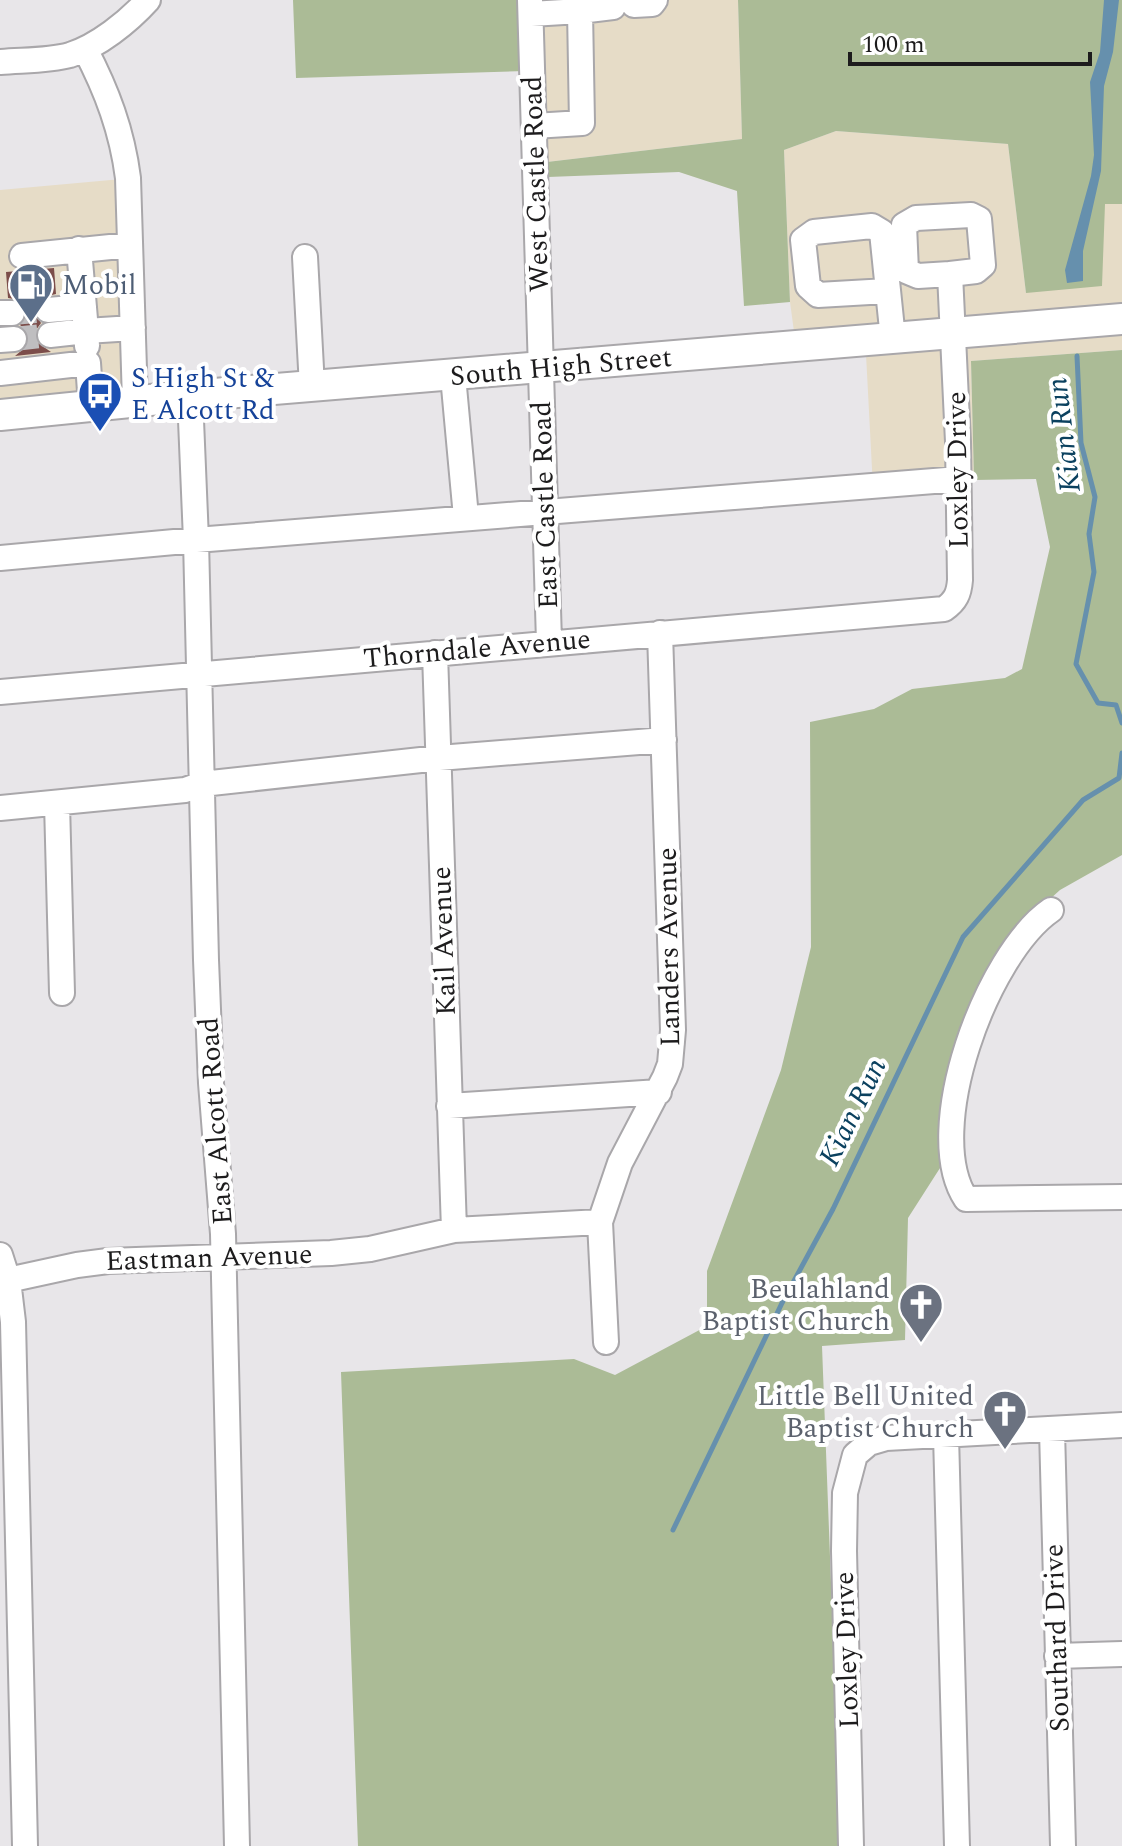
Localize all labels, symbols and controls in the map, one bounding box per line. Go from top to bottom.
scale bar [850,16,1090,66]
text: 100 m [862,27,925,63]
street label: West Castle Road [511,75,561,293]
fuel station icon: Mobil [7,261,55,324]
place label: Mobil [62,264,137,307]
street label: South High Street [448,336,674,398]
place label: S High St & E Alcott Rd [131,357,275,432]
bus stop icon: S High St & E Alcott Rd [76,370,124,433]
water label: Kian Run [1034,375,1094,495]
street label: Loxley Drive [935,391,981,549]
street label: East Castle Road [520,400,570,610]
street label: Thorndale Avenue [361,618,593,680]
street label: Landers Avenue [646,847,692,1047]
street label: Kail Avenue [420,865,468,1017]
street label: East Alcott Road [187,1016,245,1226]
water label: Kian Run [807,1050,899,1174]
street label: Eastman Avenue [105,1233,313,1283]
place label: Beulahland Baptist Church [701,1268,890,1343]
church icon: Beulahland Baptist Church [897,1281,945,1344]
place label: Little Bell United Baptist Church [757,1375,974,1450]
church icon: Little Bell United Baptist Church [981,1388,1029,1451]
street label: Southard Drive [1032,1543,1082,1733]
street label: Loxley Drive [823,1571,871,1729]

